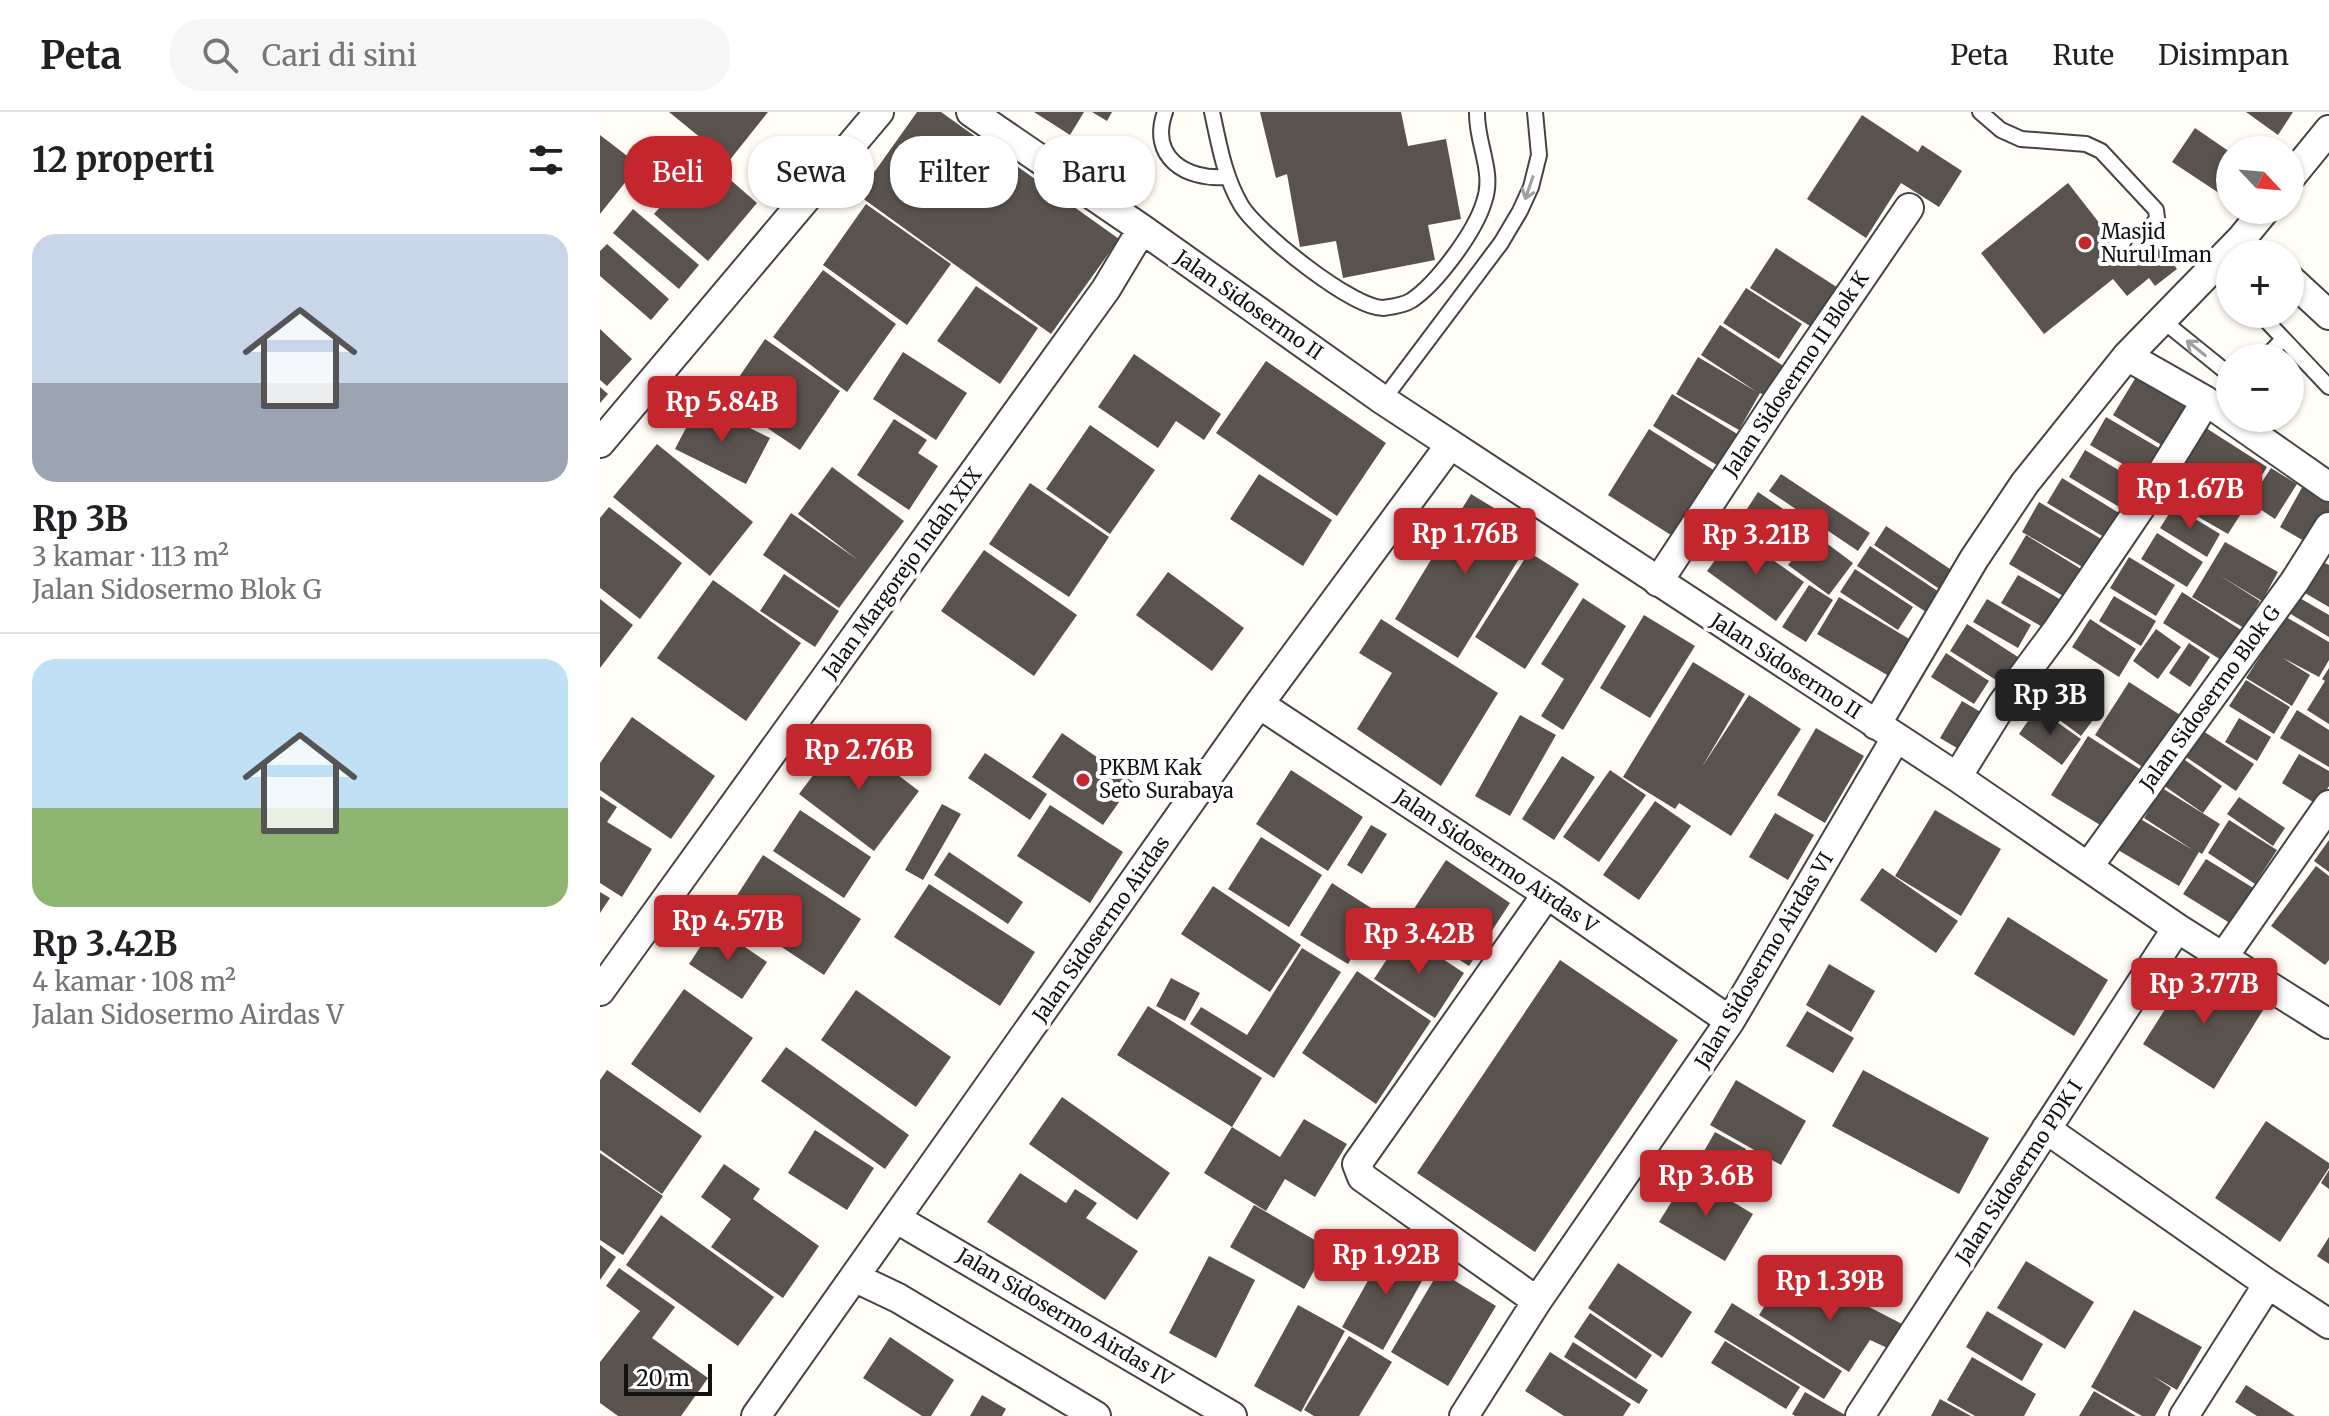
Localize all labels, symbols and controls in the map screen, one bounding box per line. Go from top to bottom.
search box [170,19,730,91]
text: Peta [40,32,122,79]
icon: search [198,33,242,77]
text: Cari di sini [262,36,417,74]
text: Peta [1950,37,2009,73]
text: Rute [2053,37,2114,73]
text: Disimpan [2158,37,2289,73]
chip: Beli [624,136,732,208]
chip: Sewa [748,136,874,208]
chip: Filter [890,136,1018,208]
chip: Baru [1034,136,1155,208]
north arrow [2216,136,2304,224]
map controls [2216,136,2304,432]
icon: filters [524,138,568,182]
text: 12 properti [32,139,214,181]
one-way arrow [1521,176,1536,201]
place label: Masjid Nurul Iman [2101,219,2212,267]
marker: Masjid Nurul Iman [2076,234,2094,252]
button: + [2216,240,2304,328]
street label: Jalan Sidosermo II [1170,244,1328,365]
street label: Jalan Sidosermo II Blok K [1717,266,1874,482]
icon: home [228,286,372,430]
one-way arrow [2186,339,2207,356]
button: − [2216,344,2304,432]
pin: Rp 5.84B [639,376,805,444]
text: Rp 5.84B [666,385,778,418]
street label: Jalan Margorejo Indah XIX [816,462,987,684]
pin: Rp 1.67B [2107,463,2273,531]
text: Rp 1.67B [2136,472,2244,505]
text: Rp 3B [32,498,128,540]
pin: Rp 1.76B [1382,508,1548,576]
pin: Rp 3.21B [1673,509,1839,577]
text: Rp 1.76B [1412,517,1518,550]
text: Rp 3.21B [1702,518,1810,551]
text: 3 kamar · 113 m² [32,540,229,573]
text: Jalan Sidosermo Blok G [32,573,321,606]
street label: Jalan Sidosermo Blok G [2133,600,2285,796]
street label: Jalan Sidosermo II [1705,607,1866,724]
pin: Rp 3B [1994,669,2106,737]
text: Rp 3B [2013,678,2087,711]
icon: home [228,711,372,855]
pin: Rp 2.76B [776,724,942,792]
text: Rp 2.76B [804,733,914,766]
place label: PKBM Kak Seto Surabaya [1099,755,1234,803]
marker: PKBM Kak Seto Surabaya [1074,771,1092,789]
street label: Jalan Sidosermo Airdas V [1389,783,1603,938]
street label: Jalan Sidosermo Airdas [1026,831,1174,1028]
street label: Jalan Sidosermo Airdas VI [1689,847,1838,1073]
pin: Rp 4.57B [645,895,811,963]
text: Rp 4.57B [672,904,784,937]
pin: Rp 3.42B [1336,908,1502,976]
text: Rp 3.42B [1363,917,1475,950]
text: Rp 3.42B [32,923,177,965]
pin: Rp 3.77B [2121,958,2287,1026]
text: 4 kamar · 108 m² [32,965,236,998]
text: Rp 3.77B [2149,967,2259,1000]
text: Jalan Sidosermo Airdas V [32,998,344,1031]
street label: Jalan Sidosermo PDK I [1949,1075,2087,1269]
pin: Rp 3.6B [1632,1150,1780,1218]
text: Rp 3.6B [1658,1159,1754,1192]
pin: Rp 1.92B [1303,1229,1469,1297]
text: Rp 1.92B [1332,1238,1440,1271]
street label: Jalan Sidosermo Airdas IV [952,1242,1178,1391]
pin: Rp 1.39B [1747,1255,1913,1323]
text: Rp 1.39B [1776,1264,1884,1297]
scale bar [624,1360,712,1396]
text: 20 m [636,1364,690,1392]

